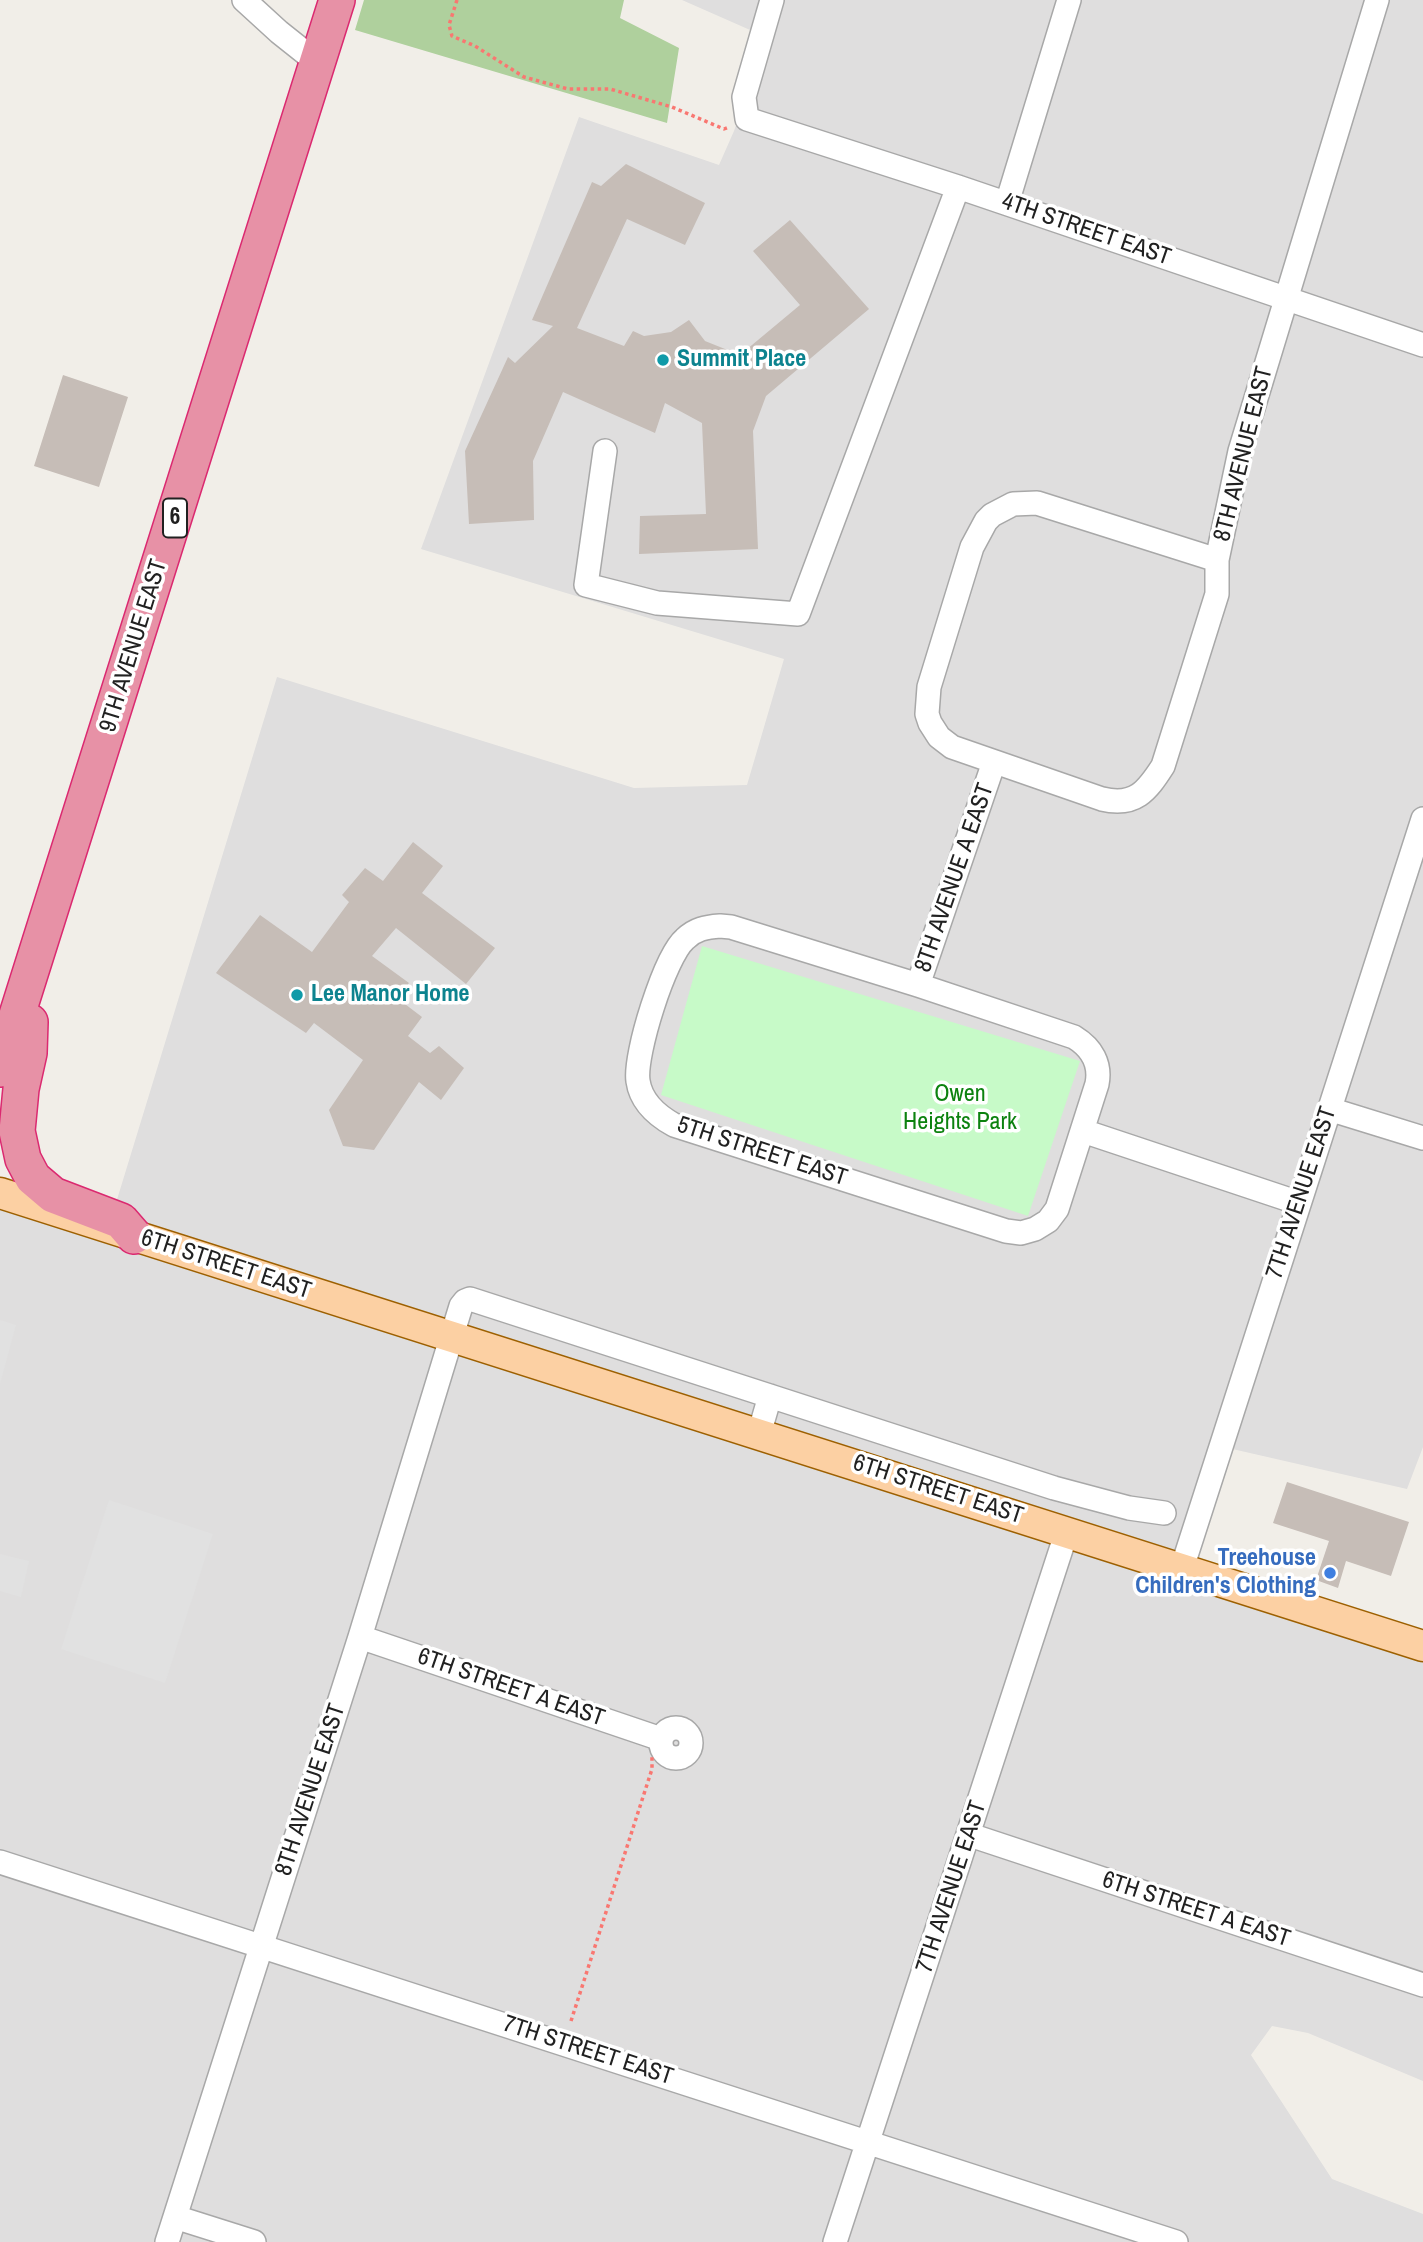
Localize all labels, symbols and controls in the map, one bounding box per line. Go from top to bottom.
street label: 4TH STREET EAST [998,188,1174,272]
place label: Summit Place [677,346,806,374]
marker: Summit Place [655,352,671,368]
street label: 8TH AVENUE EAST [1208,364,1280,544]
road number: 6 [163,498,187,538]
street label: 9TH AVENUE EAST [94,556,174,736]
street label: 8TH AVENUE A EAST [909,780,1001,976]
place label: Lee Manor Home [311,981,470,1009]
marker: Lee Manor Home [289,987,305,1003]
park label: Owen Heights Park [903,1081,1017,1137]
street label: 7TH AVENUE EAST [1261,1103,1343,1283]
street label: 5TH STREET EAST [673,1111,851,1193]
street label: 6TH STREET EAST [137,1224,315,1306]
street label: 6TH STREET EAST [849,1449,1027,1531]
place label: Treehouse Children's Clothing [1135,1545,1316,1601]
marker: Treehouse Children's Clothing [1322,1565,1338,1581]
street label: 6TH STREET A EAST [414,1643,608,1733]
street label: 8TH AVENUE EAST [270,1700,352,1880]
street label: 7TH AVENUE EAST [911,1797,993,1977]
street label: 6TH STREET A EAST [1098,1866,1294,1954]
street label: 7TH STREET EAST [499,2010,677,2092]

